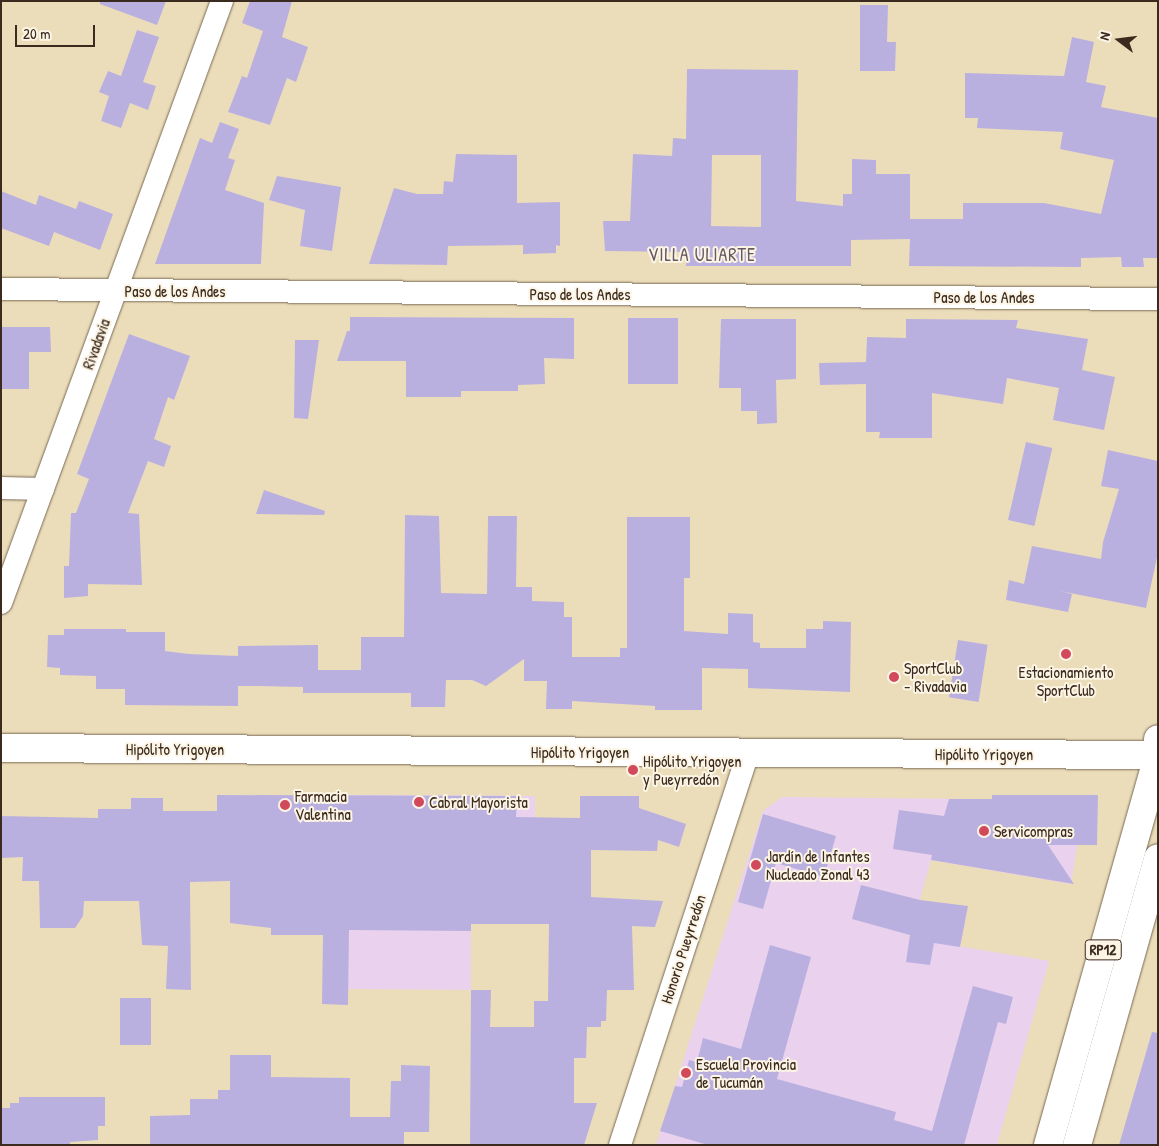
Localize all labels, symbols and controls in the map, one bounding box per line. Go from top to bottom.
scale bar [18,15,98,47]
north arrow [1094,15,1144,65]
text: 20 m [23,23,50,44]
text: N [1094,30,1114,42]
district label: VILLA ULIARTE [646,244,758,266]
street label: Paso de los Andes [125,281,225,301]
street label: Paso de los Andes [530,284,630,304]
street label: Paso de los Andes [934,287,1034,307]
street label: Rivadavia [78,316,114,372]
marker: Estacionamiento SportClub [1060,648,1072,660]
place label: SportClub - Rivadavia [904,658,966,696]
place label: Estacionamiento SportClub [1019,662,1113,700]
marker: SportClub - Rivadavia [888,671,900,683]
street label: Hipólito Yrigoyen [126,739,224,759]
street label: Hipólito Yrigoyen [531,742,629,762]
street label: Hipólito Yrigoyen [935,744,1033,764]
place label: Hipólito Yrigoyen y Pueyrredón [643,751,742,789]
marker: Hipólito Yrigoyen y Pueyrredón [627,764,639,776]
place label: Farmacia Valentina [295,786,351,824]
place label: Cabral Mayorista [429,792,528,812]
marker: Cabral Mayorista [413,796,425,808]
marker: Farmacia Valentina [279,799,291,811]
place label: Servicompras [994,821,1073,841]
marker: Servicompras [978,825,990,837]
place label: Jardín de Infantes Nucleado Zonal 43 [766,846,870,884]
marker: Jardín de Infantes Nucleado Zonal 43 [750,859,762,871]
street label: Honorio Pueyrredón [656,892,710,1006]
road number: RP12 [1084,938,1122,962]
place label: Escuela Provincia de Tucumán [696,1054,796,1092]
marker: Escuela Provincia de Tucumán [680,1067,692,1079]

